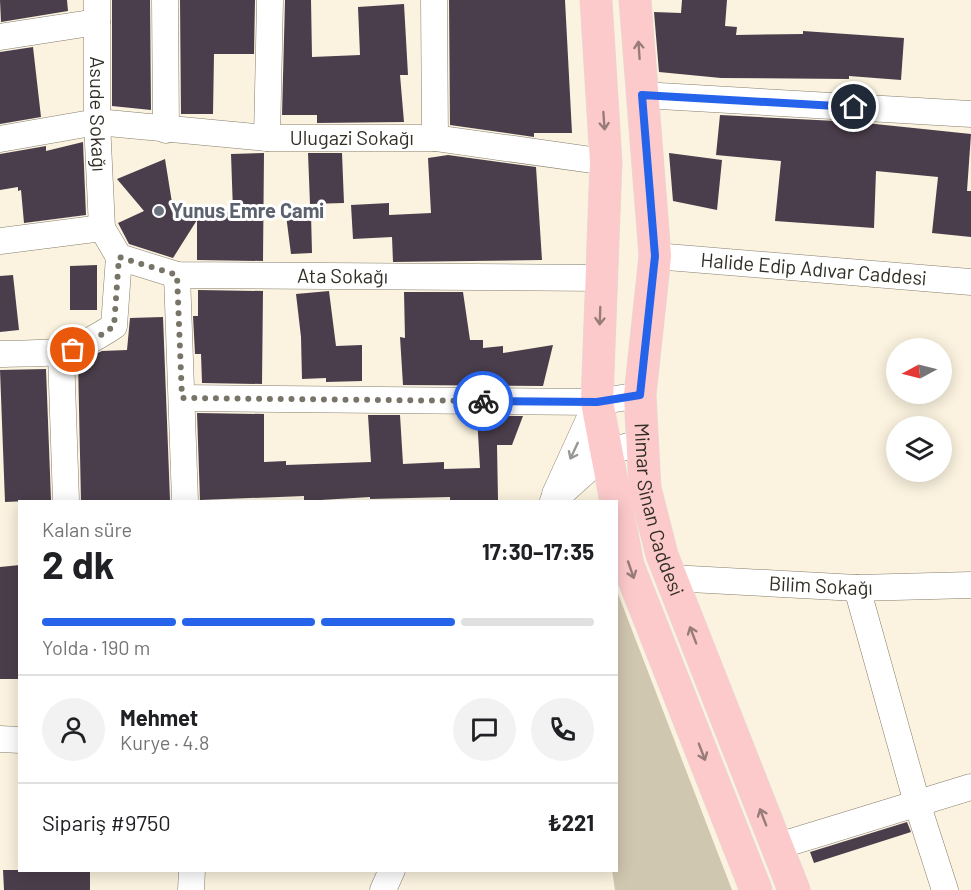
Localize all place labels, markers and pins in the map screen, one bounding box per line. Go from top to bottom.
pin [828,81,879,132]
place label: Yunus Emre Cami [171,198,324,222]
marker: Yunus Emre Cami [152,204,166,218]
pin [47,324,98,375]

